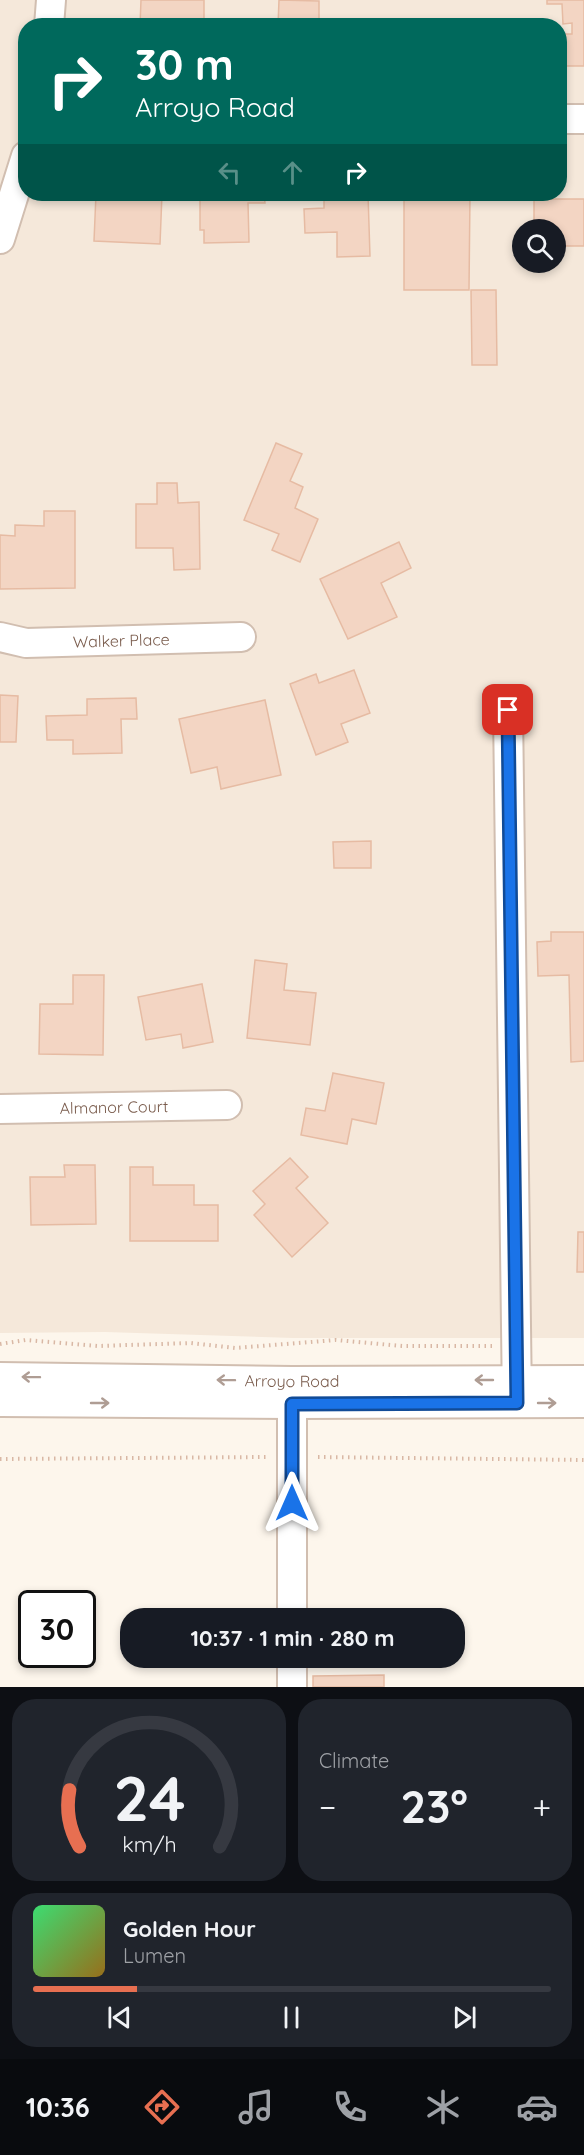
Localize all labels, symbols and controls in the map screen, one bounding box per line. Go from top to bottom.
text: 30 m [135,38,234,91]
icon: right [36,42,114,120]
text: Arroyo Road [135,90,295,124]
icon: left [213,156,246,189]
icon: ahead [276,156,309,189]
icon: right [339,156,372,189]
map controls [512,219,566,273]
button: search [512,219,566,273]
street label: Walker Place [73,629,170,652]
pin [482,684,533,735]
icon: arrive [491,693,524,726]
street label: Almanor Court [59,1096,168,1118]
street label: Arroyo Road [244,1370,339,1391]
one-way arrow [21,1371,41,1383]
one-way arrow [474,1374,494,1386]
one-way arrow [216,1375,236,1386]
one-way arrow [90,1397,110,1409]
one-way arrow [537,1397,557,1409]
position arrow [260,1471,324,1535]
speed limit sign: 30 [18,1590,96,1668]
text: 10:37 · 1 min · 280 m [190,1624,395,1652]
text: Climate [319,1748,389,1773]
text: 24 [113,1759,185,1837]
text: 23° [401,1778,468,1834]
text: − [319,1786,336,1827]
text: + [532,1786,551,1827]
text: km/h [122,1831,176,1857]
text: Golden Hour [123,1915,256,1943]
text: Lumen [123,1943,186,1968]
icon: previous [103,2001,136,2034]
icon: pause [275,2001,308,2034]
icon: next [448,2001,481,2034]
icon: directions [141,2086,183,2128]
icon: music [235,2086,277,2128]
icon: phone [329,2086,371,2128]
icon: climate [422,2086,464,2128]
icon: car [516,2086,558,2128]
text: 10:36 [26,2090,90,2124]

